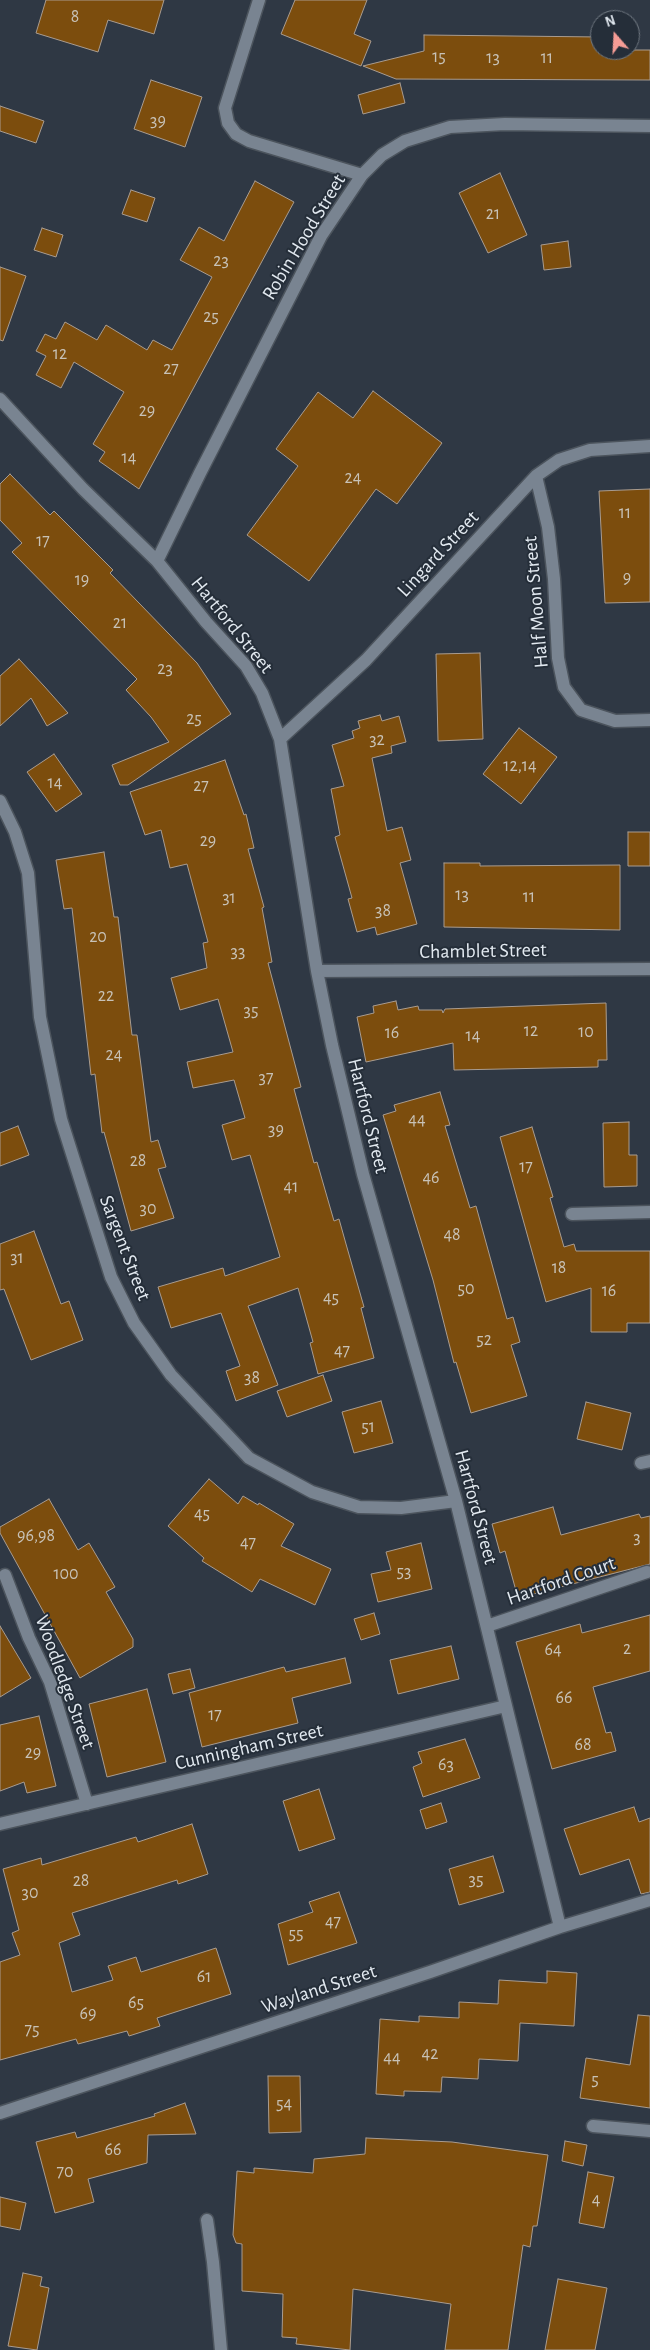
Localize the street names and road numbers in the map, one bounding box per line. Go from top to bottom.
street label: Robin Hood Street [257,170,351,304]
street label: Lingard Street [392,506,484,602]
street label: Half Moon Street [518,535,554,669]
street label: Hartford Street [186,572,278,678]
street label: Chamblet Street [419,938,547,964]
street label: Hartford Street [342,1056,394,1176]
street label: Sargent Street [94,1192,156,1304]
street label: Hartford Street [449,1447,503,1567]
street label: Hartford Court [504,1551,618,1611]
street label: Woodledge Street [30,1612,100,1752]
street label: Cunningham Street [173,1718,325,1776]
street label: Wayland Street [259,1959,379,2019]

